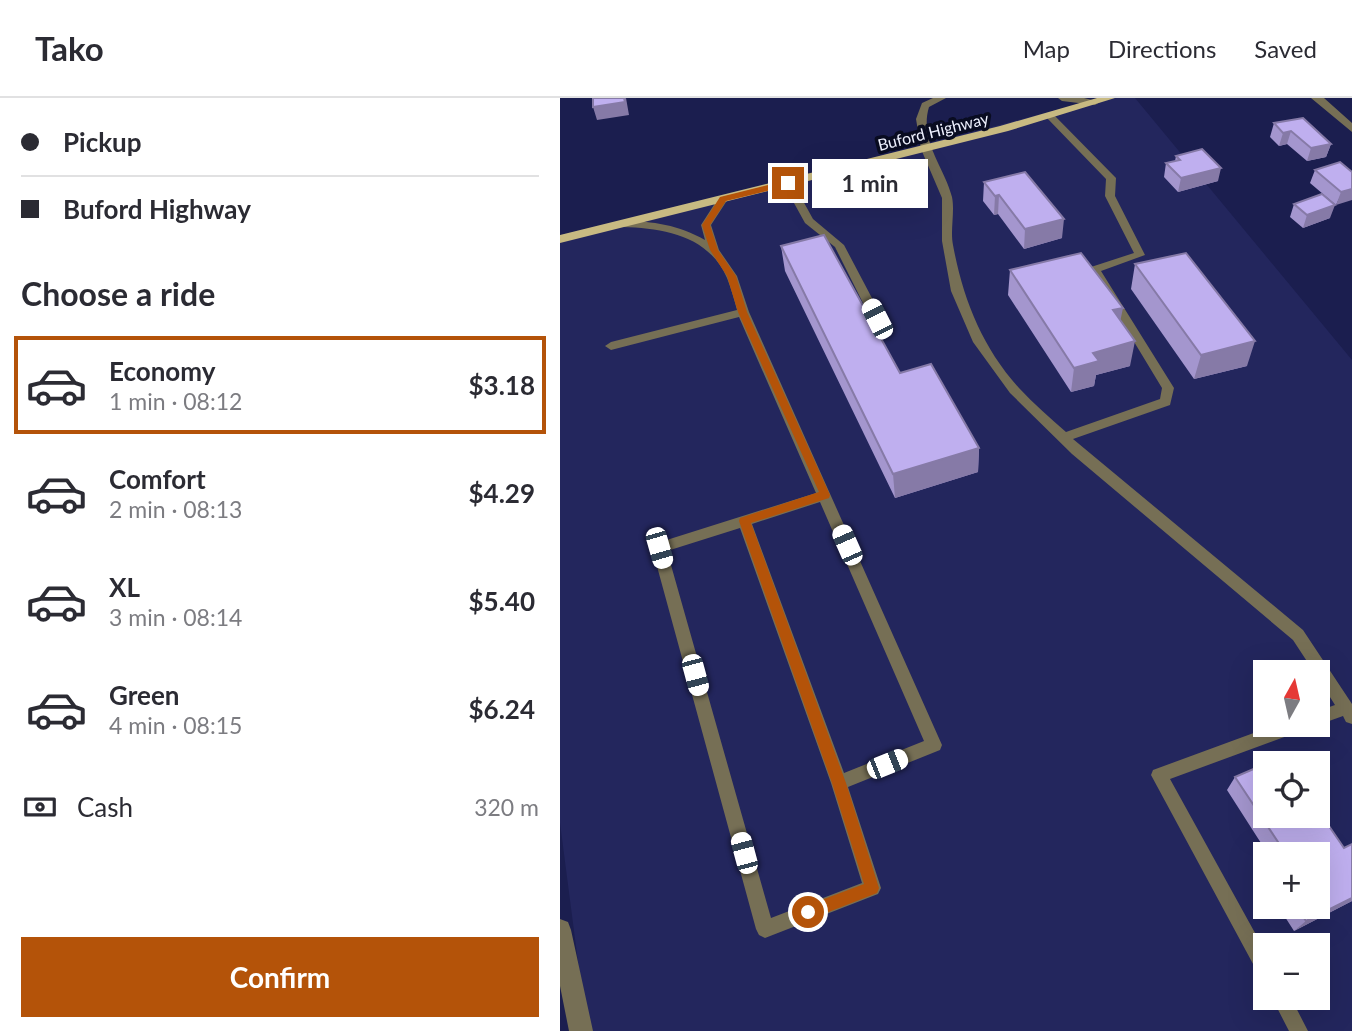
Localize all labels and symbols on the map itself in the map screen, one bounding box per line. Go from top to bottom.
street label: Buford Highway [876,108,991,154]
callout: 1 min [812,158,928,208]
route end [772,167,804,199]
car [859,296,896,342]
car [829,522,866,568]
car [644,525,675,571]
car [680,652,711,698]
north arrow [1253,660,1330,737]
car [864,746,911,782]
car [729,830,760,876]
route start [792,896,824,928]

